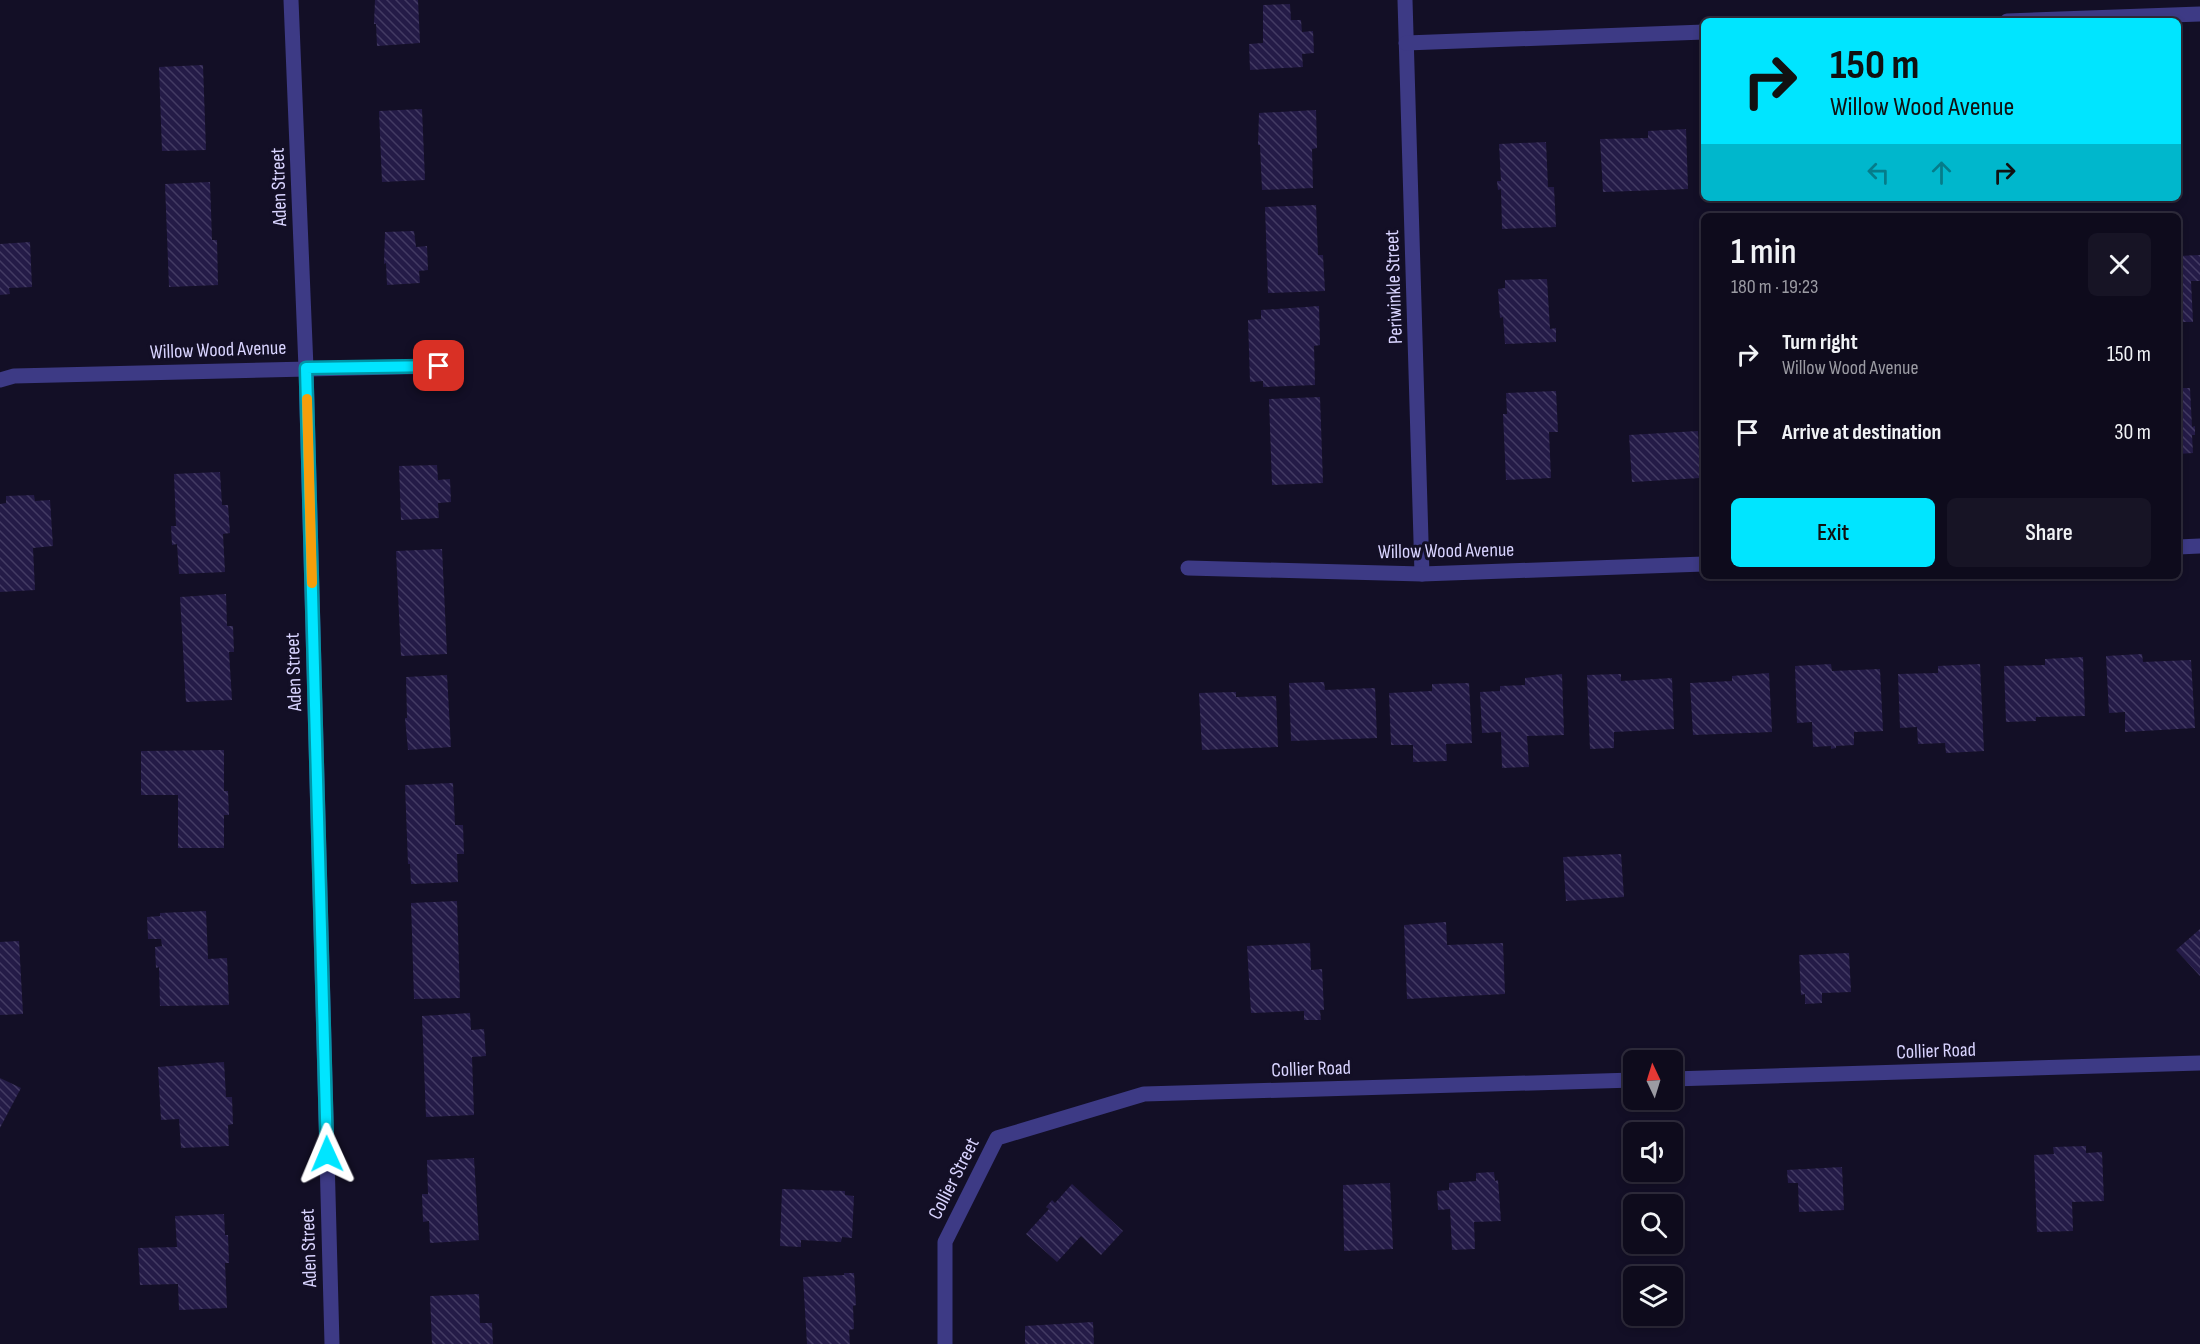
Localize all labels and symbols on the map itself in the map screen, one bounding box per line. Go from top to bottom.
street label: Aden Street [266,147,292,228]
street label: Periwinkle Street [1380,229,1408,344]
street label: Willow Wood Avenue [149,336,287,364]
pin [413,340,464,391]
street label: Willow Wood Avenue [1378,538,1514,564]
street label: Aden Street [281,632,307,713]
street label: Collier Road [1896,1038,1976,1064]
north arrow [1623,1050,1683,1110]
street label: Collier Road [1271,1056,1351,1082]
position arrow [295,1122,359,1186]
street label: Collier Street [923,1134,985,1223]
street label: Aden Street [296,1208,322,1289]

